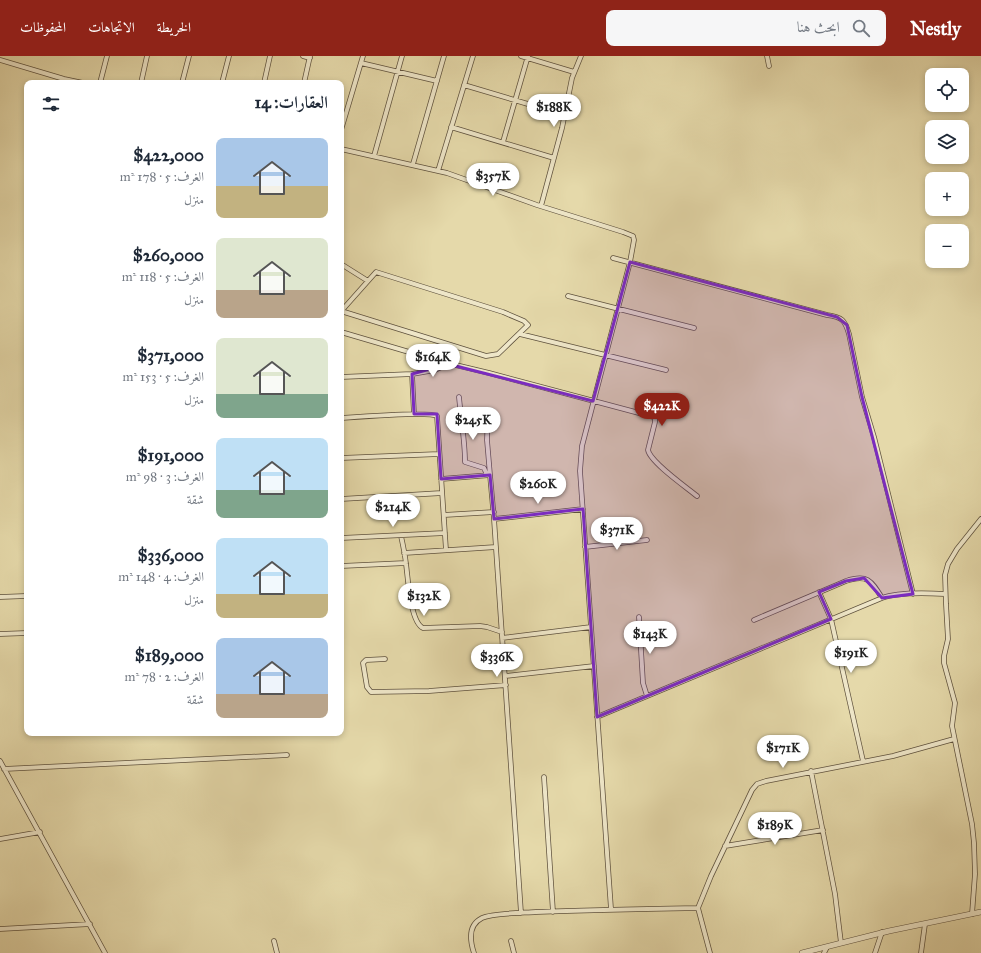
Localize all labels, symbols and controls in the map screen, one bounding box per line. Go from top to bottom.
search box [606,10,886,46]
icon: search [850,17,872,39]
text: Nestly [910,17,961,40]
text: ابحث هنا [797,18,840,36]
text: المحفوظات [20,19,66,36]
text: الاتجاهات [88,19,135,36]
text: الخريطة [157,19,191,36]
map controls [925,68,969,268]
button: locate [925,68,969,112]
text: العقارات: 14 [254,92,328,113]
icon: filters [40,93,62,115]
pin: $188K [526,94,582,128]
text: $188K [536,99,572,115]
button: layers [925,120,969,164]
text: $422,000 [133,145,204,166]
icon: home [248,154,296,202]
pin: $357K [465,163,521,197]
text: $357K [475,168,511,184]
text: الغرف: 5 · 178 m² [120,169,204,185]
button: + [925,172,969,216]
text: منزل [184,192,204,208]
button: − [925,224,969,268]
text: $260,000 [133,245,204,266]
icon: home [248,254,296,302]
text: الغرف: 5 · 118 m² [122,269,204,285]
text: منزل [184,292,204,308]
pin: $164K [405,344,461,378]
text: $371,000 [137,345,204,366]
text: $164K [415,349,451,365]
icon: home [248,354,296,402]
text: الغرف: 5 · 153 m² [123,369,204,385]
text: منزل [184,392,204,408]
pin: $422K [634,393,690,427]
text: $422K [643,398,681,414]
pin: $245K [445,407,501,441]
text: $245K [455,412,491,428]
text: $191,000 [137,445,204,466]
icon: home [248,454,296,502]
text: الغرف: 3 · 98 m² [126,469,204,485]
pin: $260K [510,471,566,505]
text: $260K [519,476,557,492]
text: شقة [187,492,204,508]
pin: $214K [365,494,421,528]
text: $214K [375,499,411,515]
pin: $371K [589,517,645,551]
text: $371K [600,522,634,538]
text: $336,000 [137,545,204,566]
icon: home [248,554,296,602]
text: الغرف: 4 · 148 m² [118,569,204,585]
pin: $132K [396,583,452,617]
text: $132K [407,588,441,604]
text: منزل [184,592,204,608]
pin: $143K [622,621,678,655]
text: $143K [633,626,667,642]
pin: $191K [823,640,879,674]
pin: $336K [469,644,525,678]
text: $189,000 [135,645,204,666]
text: $191K [834,645,868,661]
text: $336K [480,649,514,665]
icon: home [248,654,296,702]
text: الغرف: 2 · 78 m² [125,669,204,685]
text: شقة [187,692,204,708]
pin: $171K [755,735,811,769]
text: $171K [766,740,800,756]
pin: $189K [747,812,803,846]
text: $189K [757,817,793,833]

